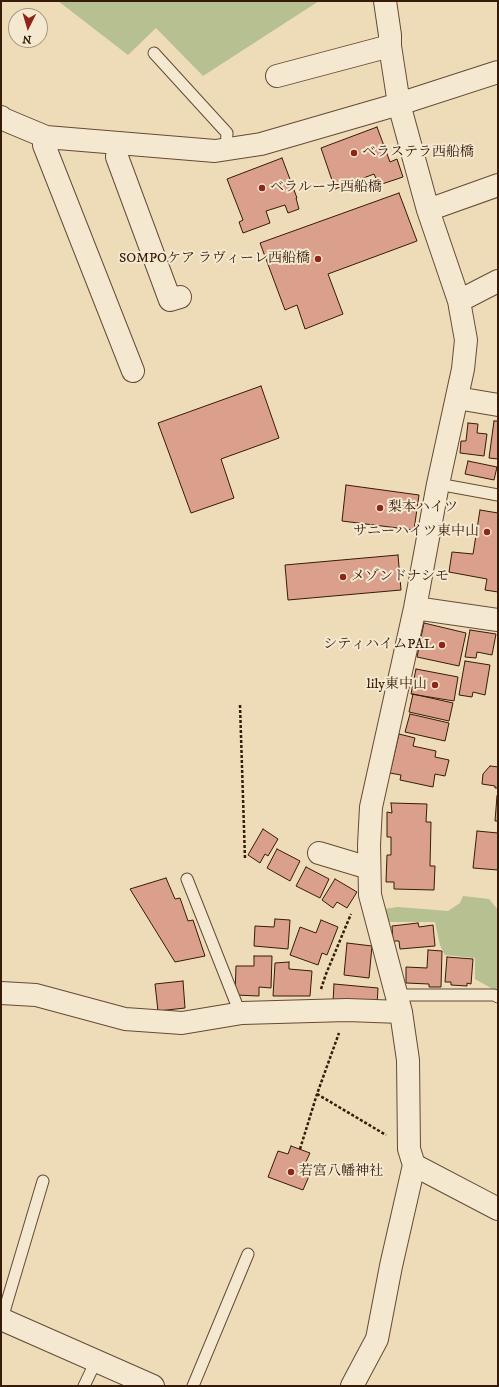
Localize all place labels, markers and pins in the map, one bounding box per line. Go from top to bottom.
place label: ベラステラ西船橋 [362,145,474,161]
marker: ベラステラ西船橋 [349,148,359,158]
place label: ベラルーナ西船橋 [270,180,382,196]
marker: ベラルーナ西船橋 [257,183,267,193]
place label: SOMPOケア ラヴィーレ西船橋 [119,251,310,267]
marker: SOMPOケア ラヴィーレ西船橋 [313,254,323,264]
place label: 梨本ハイツ [388,500,458,516]
marker: 梨本ハイツ [375,503,385,513]
place label: サニーハイツ東中山 [353,524,479,540]
marker: サニーハイツ東中山 [482,527,492,537]
place label: メゾンドナシモ [351,569,449,585]
marker: メゾンドナシモ [338,572,348,582]
place label: シティハイムPAL [323,637,434,653]
marker: シティハイムPAL [437,640,447,650]
place label: lily東中山 [367,677,427,693]
marker: lily東中山 [430,680,440,690]
place label: 若宮八幡神社 [299,1164,383,1180]
marker: 若宮八幡神社 [286,1167,296,1177]

